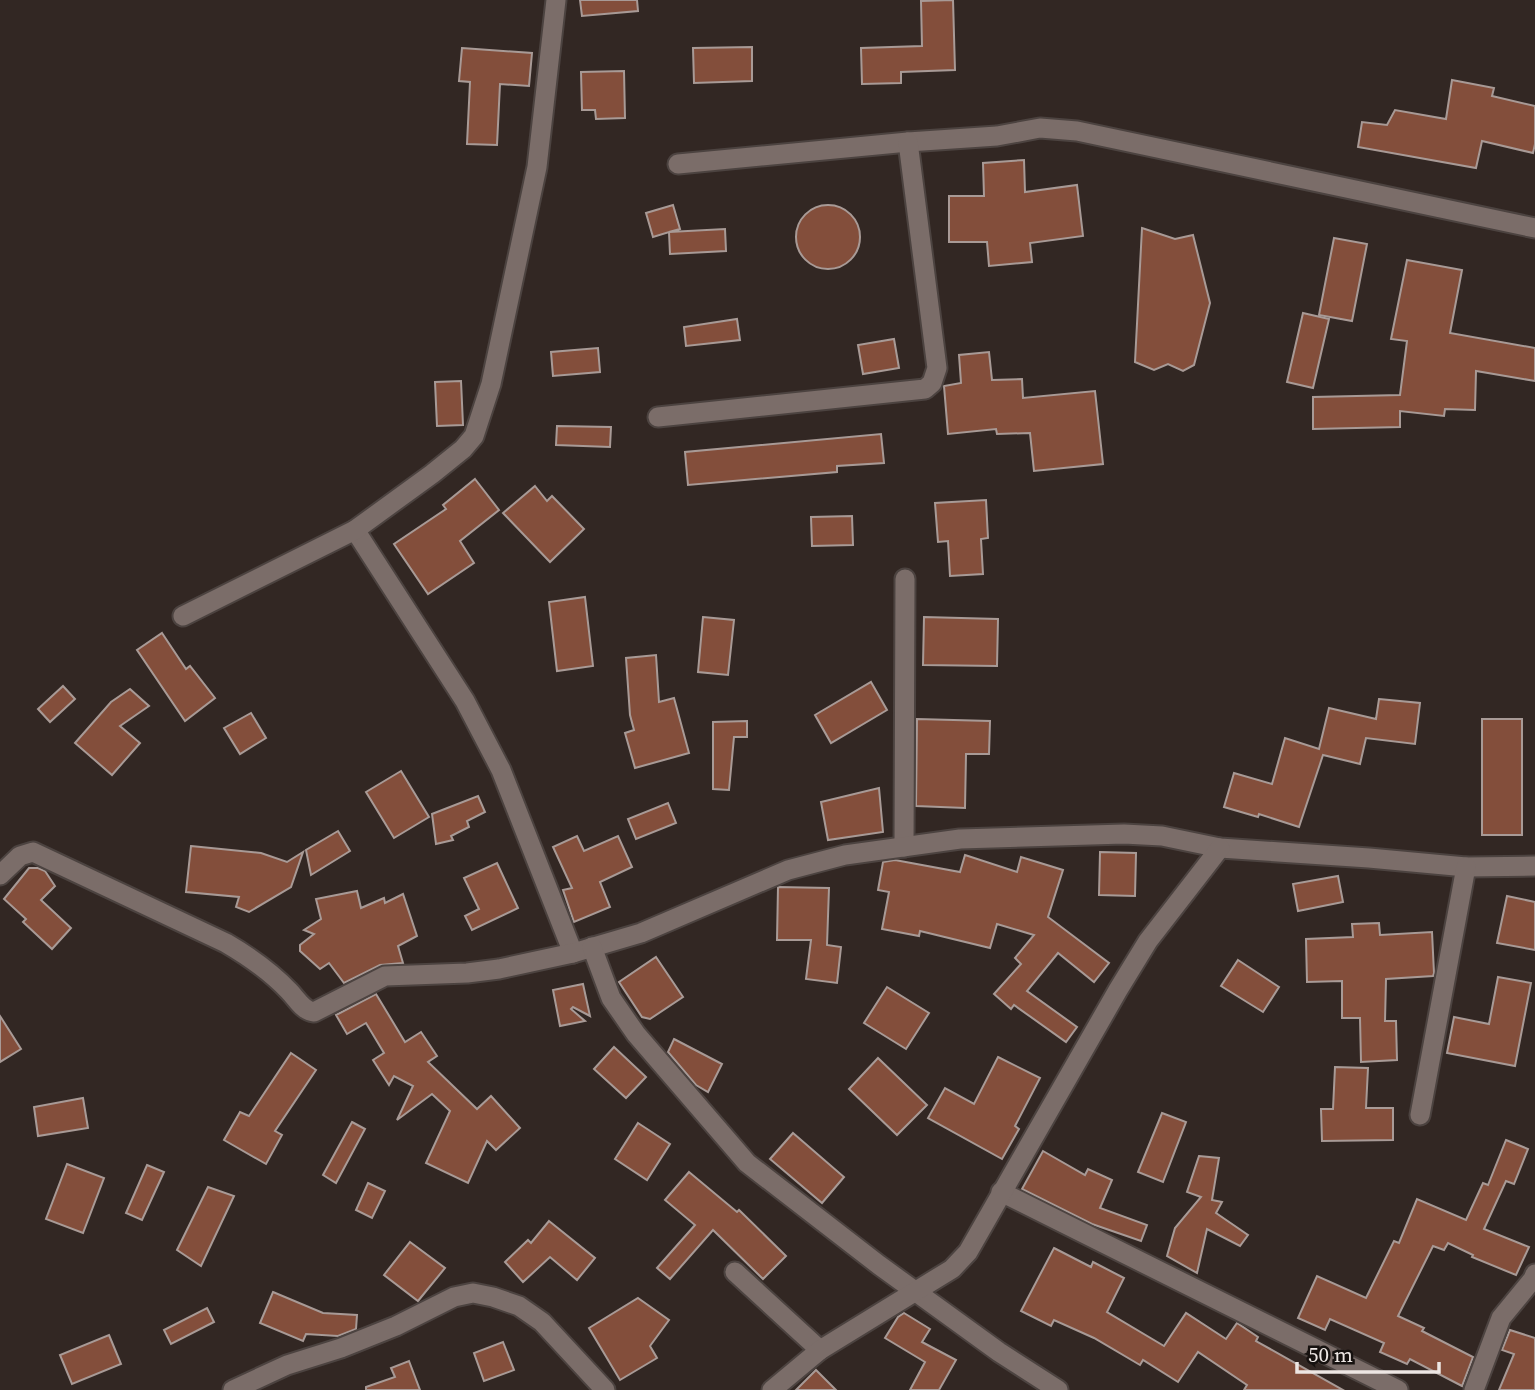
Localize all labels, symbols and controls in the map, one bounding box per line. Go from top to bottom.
scale bar [1297,1330,1439,1374]
text: 50 m [1308,1340,1353,1369]

